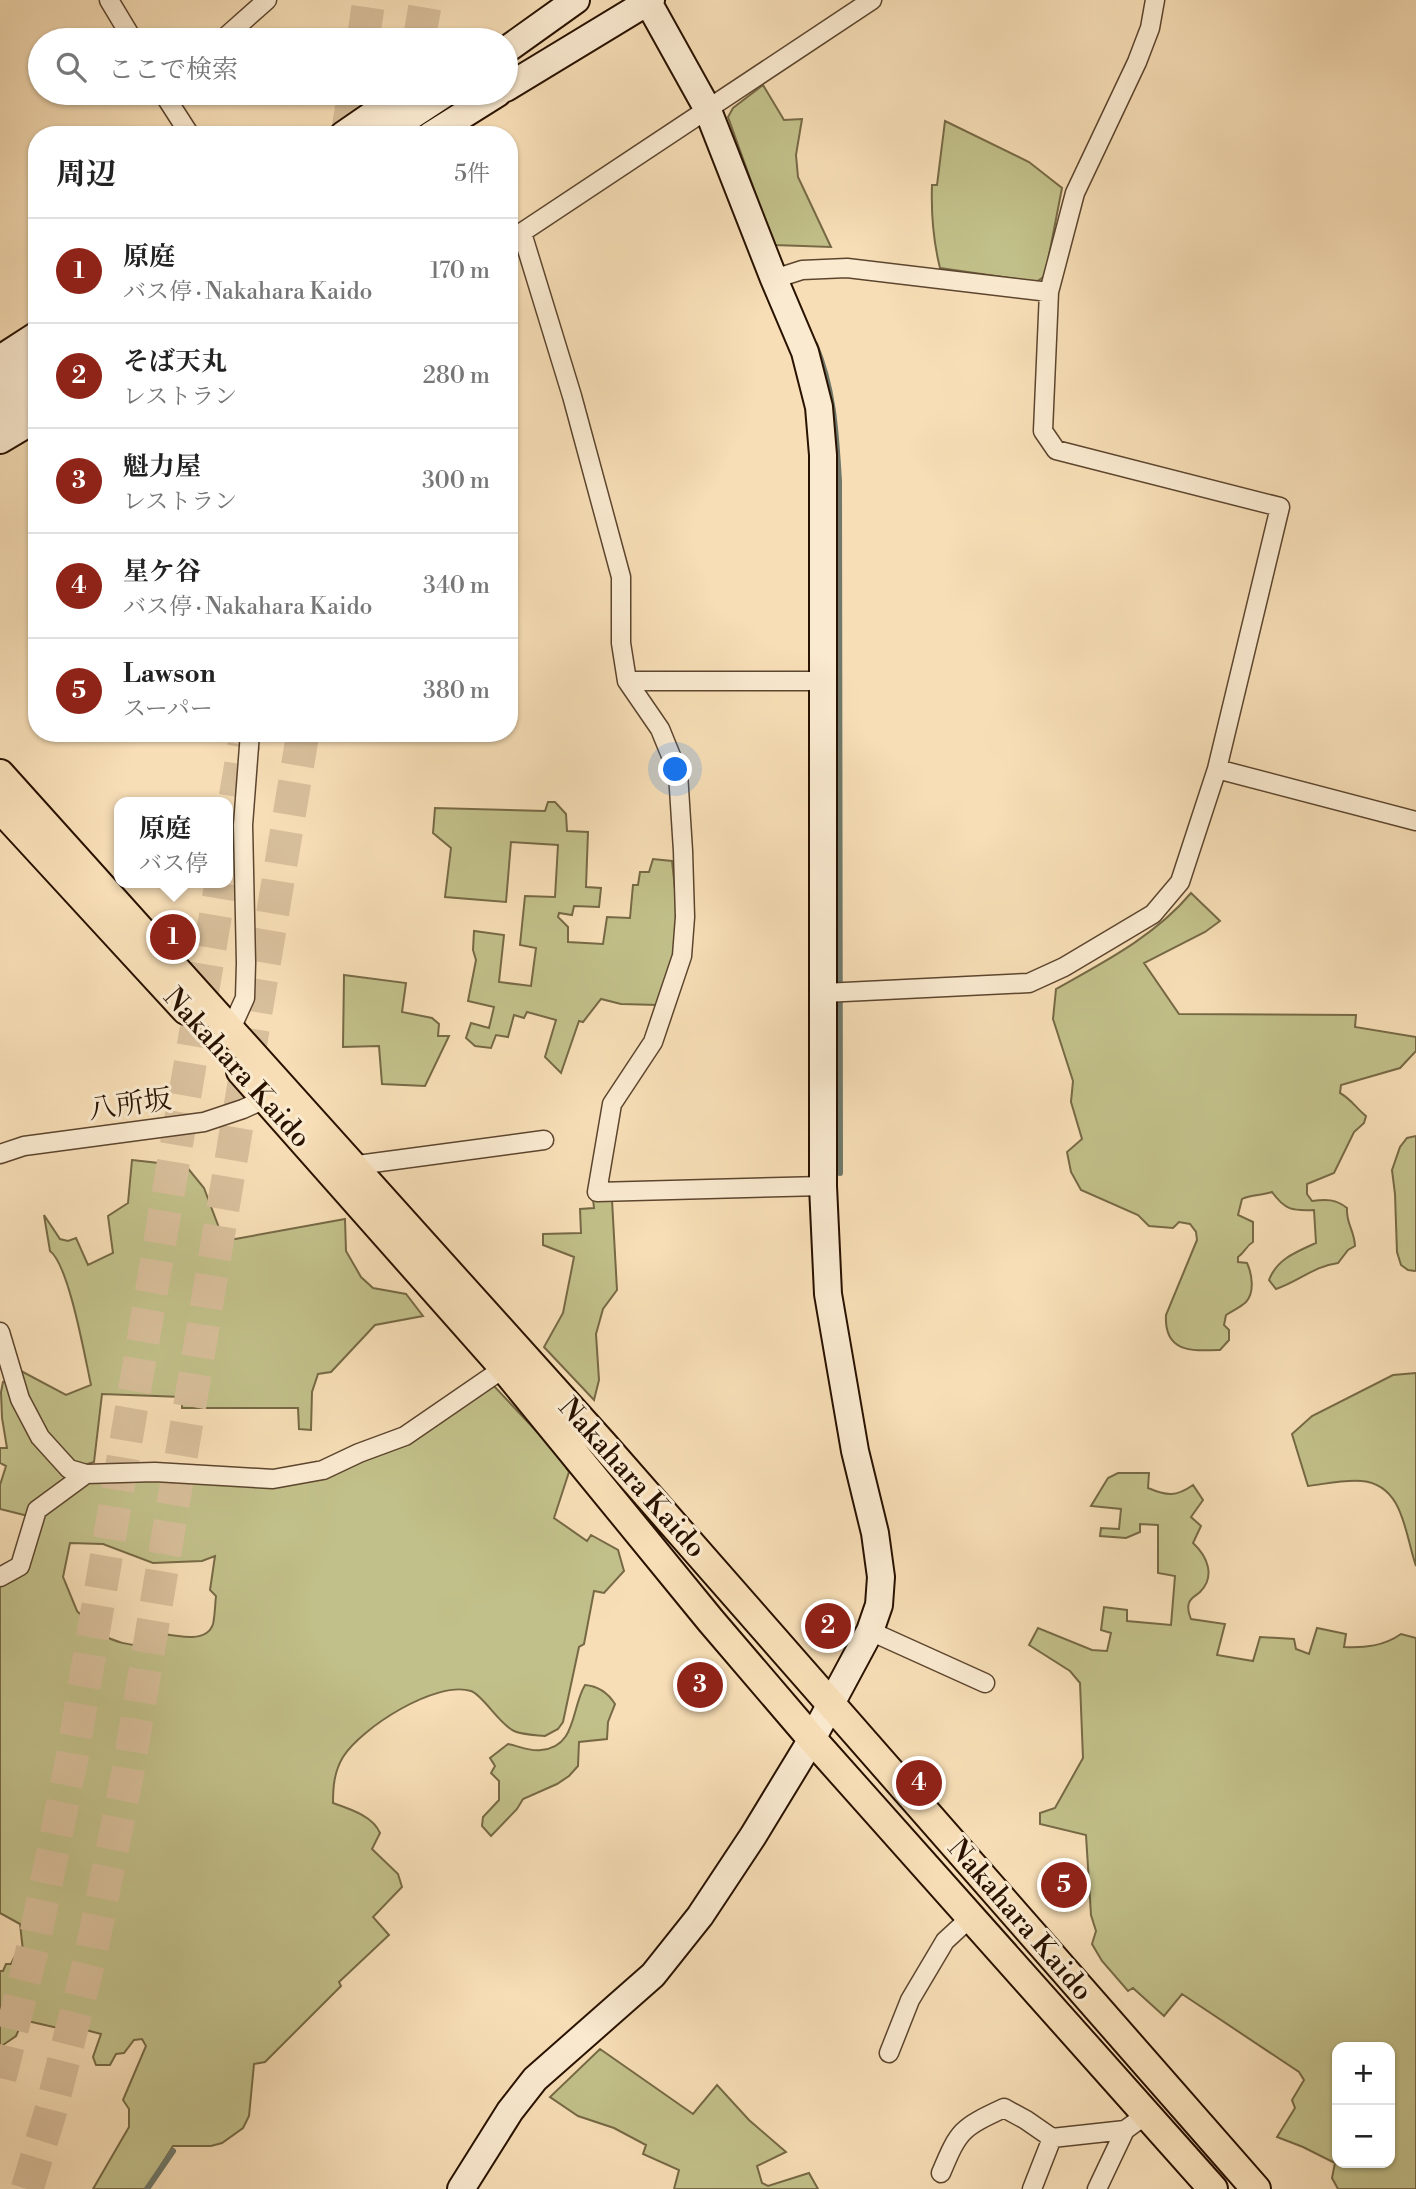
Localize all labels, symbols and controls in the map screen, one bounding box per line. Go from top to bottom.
search box [28,28,518,105]
icon: search [52,48,90,86]
text: ここで検索 [108,54,238,86]
text: 周辺 [56,156,116,194]
text: 5件 [454,160,490,188]
text: 原庭 [123,241,175,273]
text: 1 [73,257,85,285]
text: 170 m [430,257,490,285]
text: バス停 · Nakahara Kaido [123,278,373,306]
text: そば天丸 [123,346,227,378]
text: 2 [72,362,86,390]
text: 280 m [423,362,490,390]
text: レストラン [123,383,237,411]
text: 魁力屋 [123,451,201,483]
text: 3 [72,467,86,495]
text: 300 m [422,467,490,495]
text: レストラン [123,488,237,516]
text: 星ケ谷 [123,556,201,588]
text: 4 [71,572,87,600]
text: 340 m [423,572,490,600]
text: バス停 · Nakahara Kaido [123,593,373,621]
text: Lawson [123,658,216,690]
text: 5 [72,677,86,705]
text: 380 m [423,677,490,705]
text: スーパー [123,695,213,723]
your location [658,752,692,786]
popup [114,797,233,888]
text: 原庭 [139,813,191,845]
text: バス停 [139,850,208,878]
pin: 1 [150,911,196,963]
street label: Nakahara Kaido [156,981,318,1155]
street label: 八所坂 [86,1082,174,1128]
street label: Nakahara Kaido [551,1391,713,1565]
pin: 2 [805,1600,851,1652]
pin: 3 [677,1659,723,1711]
pin: 4 [896,1757,942,1809]
street label: Nakahara Kaido [940,1832,1100,2008]
pin: 5 [1041,1859,1087,1911]
map controls [1332,2042,1395,2168]
button: + [1332,2042,1395,2105]
button: − [1332,2105,1395,2168]

